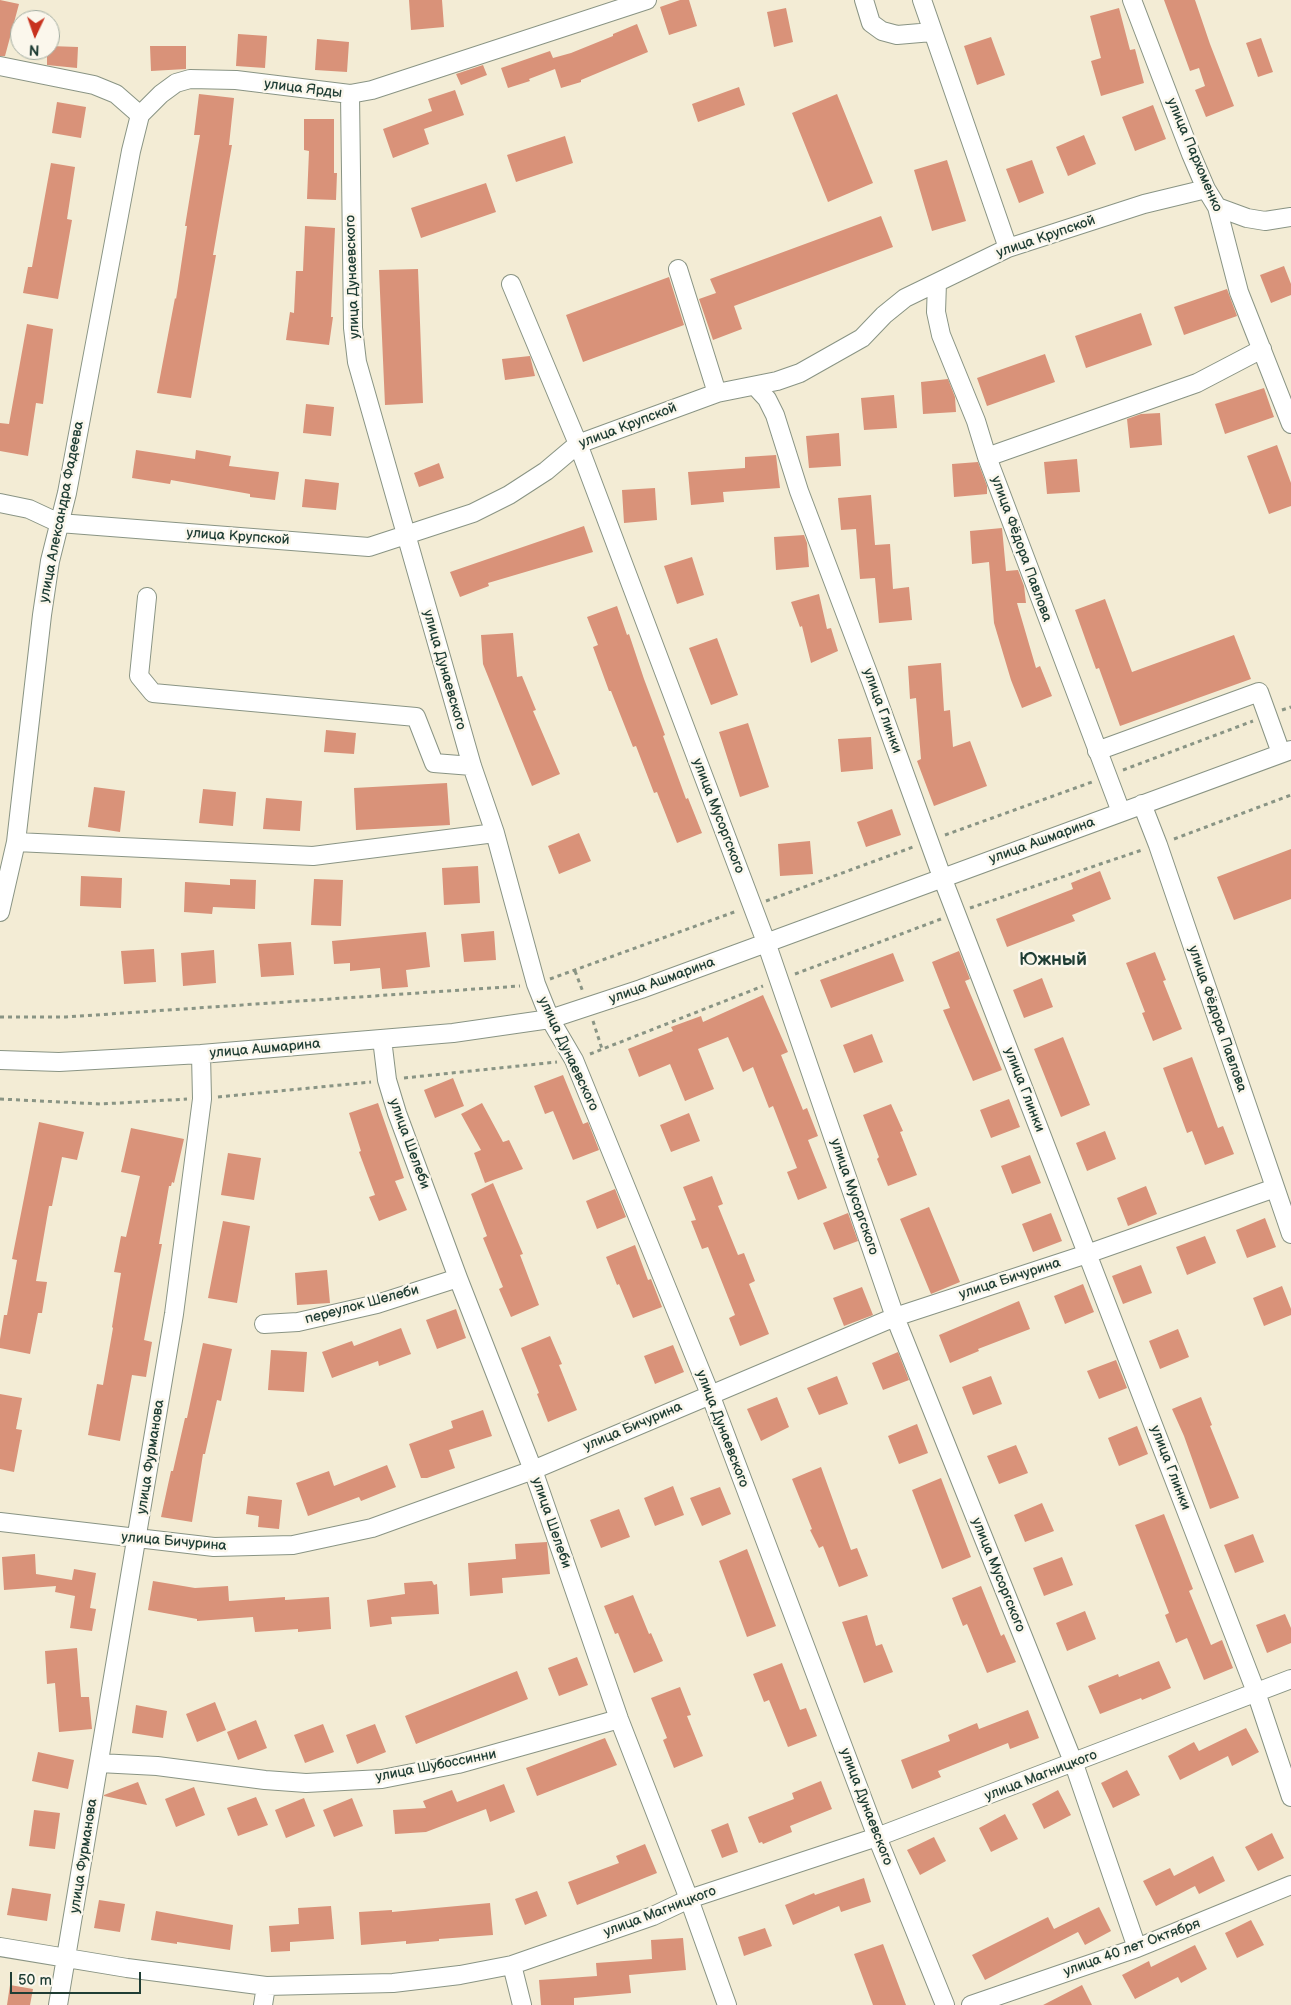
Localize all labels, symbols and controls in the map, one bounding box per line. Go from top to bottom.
north arrow [10,10,60,60]
text: N [29,41,40,58]
street label: улица Ярды [263,76,343,102]
street label: улица Пархоменко [1162,96,1226,214]
street label: улица Крупской [994,212,1098,262]
street label: улица Дунаевского [342,215,364,339]
street label: улица Крупской [577,400,679,452]
street label: улица Александра Фадеева [36,420,88,604]
street label: улица Фёдора Павлова [987,474,1055,624]
street label: улица Крупской [186,525,290,549]
street label: улица Дунаевского [419,608,469,732]
street label: улица Глинки [859,666,905,756]
street label: улица Мусоргского [688,756,748,876]
street label: улица Ашмарина [987,814,1097,868]
street label: улица Фёдора Павлова [1184,944,1250,1094]
district label: Южный [1019,949,1087,971]
street label: улица Ашмарина [607,954,717,1008]
street label: улица Дунаевского [534,994,602,1114]
street label: улица Ашмарина [209,1036,321,1062]
street label: улица Глинки [1000,1045,1048,1135]
street label: улица Шелеби [385,1096,433,1192]
street label: улица Мусоргского [826,1137,882,1257]
street label: улица Бичурина [957,1255,1063,1303]
street label: переулок Шелеби [303,1282,421,1328]
street label: улица Дунаевского [692,1368,752,1490]
street label: улица Фурманова [134,1398,168,1516]
street label: улица Бичурина [581,1399,685,1455]
street label: улица Глинки [1146,1423,1194,1513]
street label: улица Шелеби [528,1475,574,1571]
street label: улица Мусоргского [967,1515,1029,1635]
street label: улица Бичурина [121,1529,227,1555]
street label: улица Шубоссинни [374,1746,498,1786]
street label: улица Дунаевского [836,1746,896,1868]
street label: улица Магницкого [982,1747,1100,1805]
street label: улица Фурманова [67,1797,101,1915]
street label: улица Магницкого [601,1883,719,1941]
street label: улица 40 лет Октября [1061,1915,1203,1981]
scale bar [12,1962,144,1994]
text: 50 m [18,1971,52,1990]

